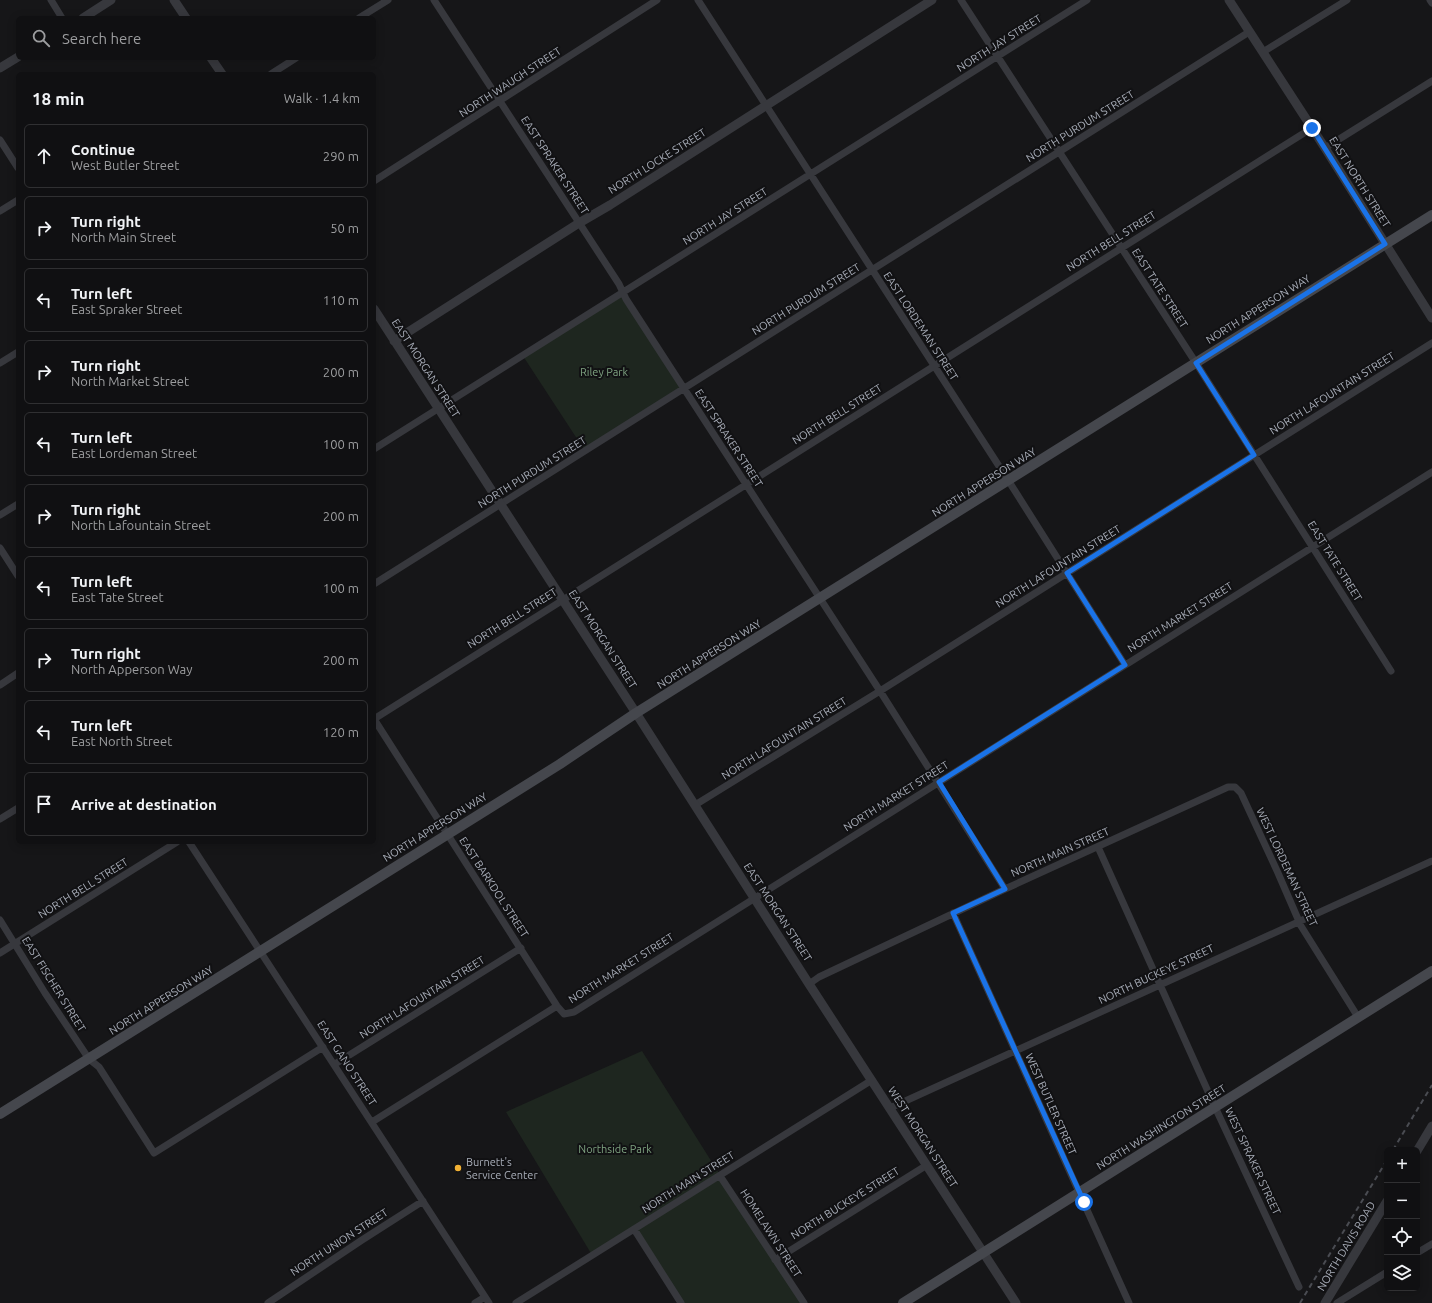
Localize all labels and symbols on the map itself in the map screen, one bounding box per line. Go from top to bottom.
street label: NORTH JAY STREET [955,12,1043,74]
street label: NORTH WAUGH STREET [457,45,563,119]
street label: NORTH PURDUM STREET [1024,88,1136,164]
street label: EAST SPRAKER STREET [519,114,591,216]
route end [1303,119,1321,137]
street label: NORTH LOCKE STREET [606,126,708,196]
street label: EAST NORTH STREET [1327,134,1393,230]
street label: NORTH JAY STREET [681,185,769,247]
street label: NORTH BELL STREET [1064,208,1158,274]
street label: EAST TATE STREET [1130,246,1190,330]
street label: NORTH PURDUM STREET [750,261,862,337]
street label: EAST LORDEMAN STREET [881,270,961,382]
street label: NORTH APPERSON WAY [1204,272,1313,346]
street label: EAST MORGAN STREET [390,317,462,419]
street label: NORTH LAFOUNTAIN STREET [1267,349,1397,437]
park label: Riley Park [580,366,629,378]
street label: NORTH BELL STREET [790,381,884,447]
street label: EAST SPRAKER STREET [693,387,765,489]
street label: NORTH PURDUM STREET [476,434,588,510]
street label: NORTH APPERSON WAY [930,445,1039,519]
street label: EAST TATE STREET [1306,519,1364,603]
street label: NORTH LAFOUNTAIN STREET [993,522,1123,610]
street label: NORTH MARKET STREET [1125,580,1235,654]
street label: NORTH BELL STREET [465,585,559,651]
street label: EAST MORGAN STREET [567,588,639,690]
street label: NORTH APPERSON WAY [655,617,764,691]
street label: NORTH LAFOUNTAIN STREET [719,694,849,782]
street label: NORTH MARKET STREET [841,759,951,833]
street label: NORTH APPERSON WAY [381,790,490,864]
street label: WEST LORDEMAN STREET [1254,806,1320,928]
street label: NORTH MAIN STREET [1009,825,1111,879]
street label: EAST BARKDOL STREET [457,835,531,939]
street label: NORTH BELL STREET [36,855,130,921]
street label: EAST MORGAN STREET [742,861,814,963]
street label: NORTH MARKET STREET [566,931,676,1005]
street label: EAST FISCHER STREET [20,934,88,1034]
street label: NORTH BUCKEYE STREET [1096,942,1216,1006]
street label: NORTH LAFOUNTAIN STREET [357,953,487,1041]
street label: NORTH APPERSON WAY [107,963,216,1037]
street label: EAST GANO STREET [315,1018,379,1108]
street label: WEST BUTLER STREET [1023,1051,1079,1157]
street label: NORTH WASHINGTON STREET [1094,1082,1228,1172]
street label: WEST MORGAN STREET [886,1084,960,1190]
street label: WEST SPRAKER STREET [1223,1106,1283,1216]
park label: Northside Park [578,1143,652,1155]
street label: NORTH MAIN STREET [640,1149,736,1215]
place label: Burnett's Service Center [466,1156,538,1181]
marker: Burnett's Service Center [453,1163,463,1173]
street label: NORTH BUCKEYE STREET [788,1165,902,1241]
street label: HOMELAWN STREET [738,1187,804,1279]
route start [1075,1193,1093,1211]
street label: NORTH DAVIS ROAD [1315,1199,1378,1293]
street label: NORTH UNION STREET [288,1206,390,1278]

